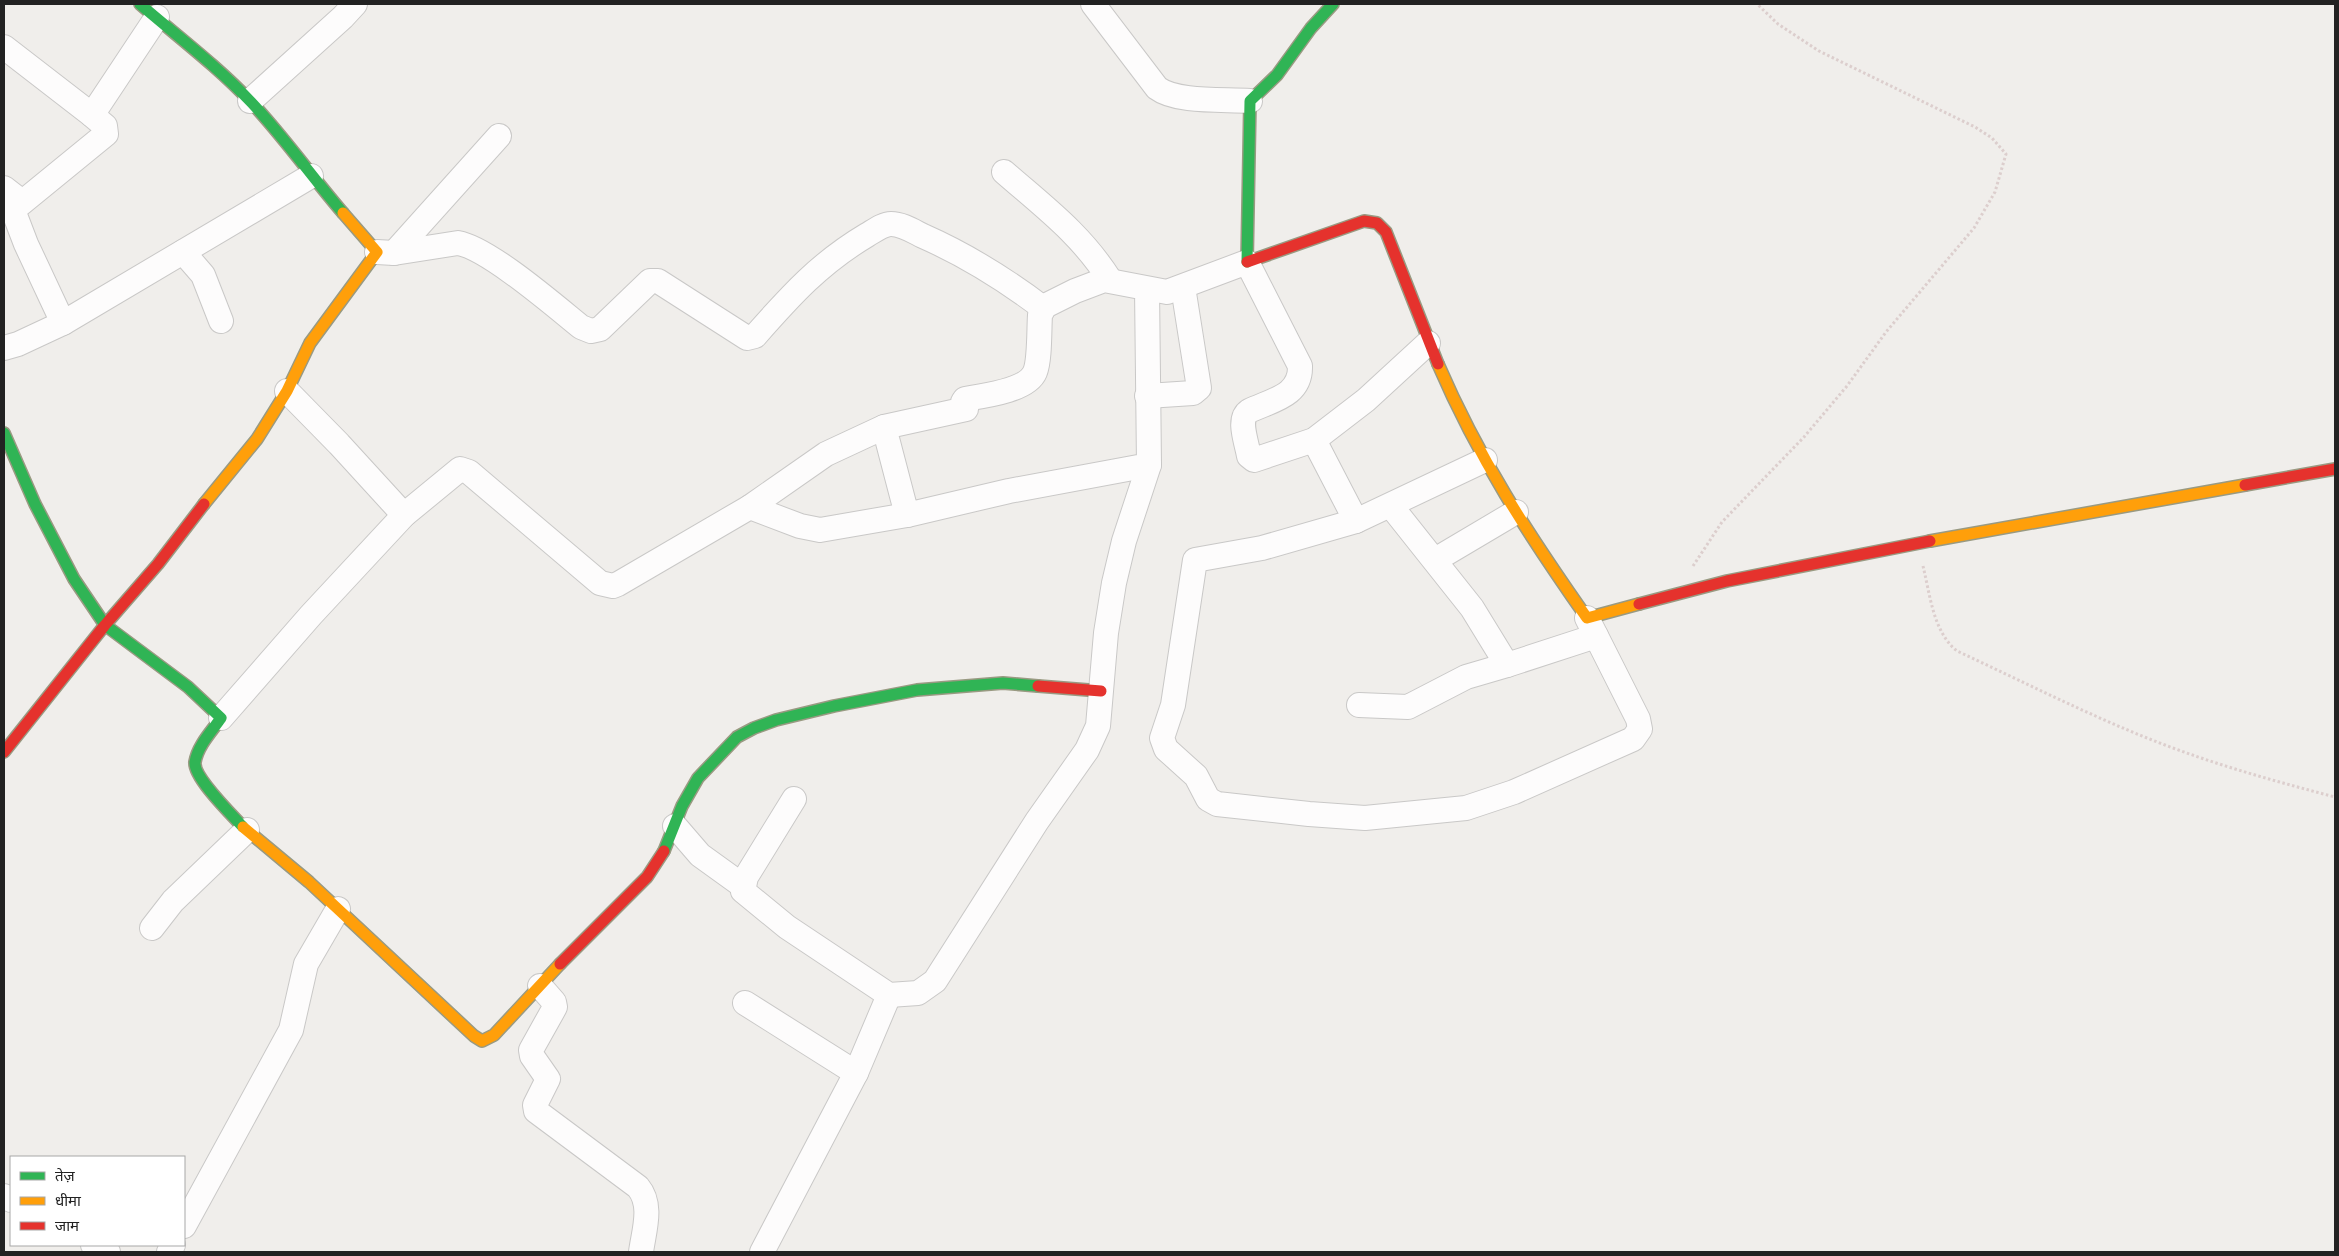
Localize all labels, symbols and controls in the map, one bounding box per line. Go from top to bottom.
legend [10,1156,185,1246]
text: तेज़ [55,1167,76,1185]
text: धीमा [55,1192,82,1210]
text: जाम [55,1217,80,1235]

